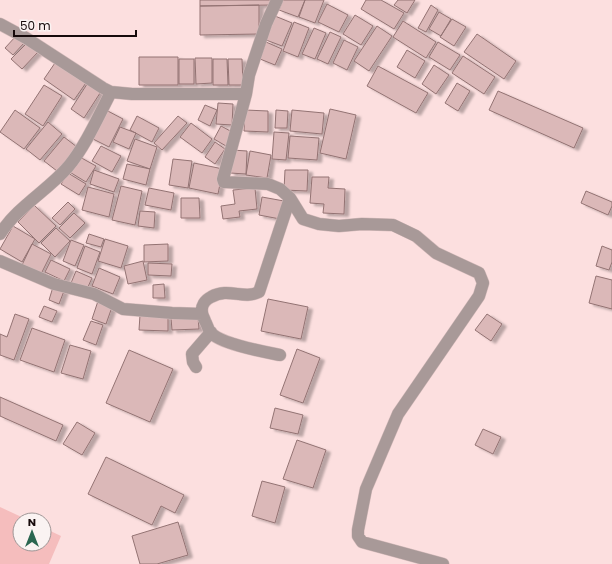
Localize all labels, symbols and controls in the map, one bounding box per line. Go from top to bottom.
scale bar [14,12,136,38]
text: 50 m [20,17,51,34]
north arrow [12,512,52,552]
text: N [28,514,36,530]

